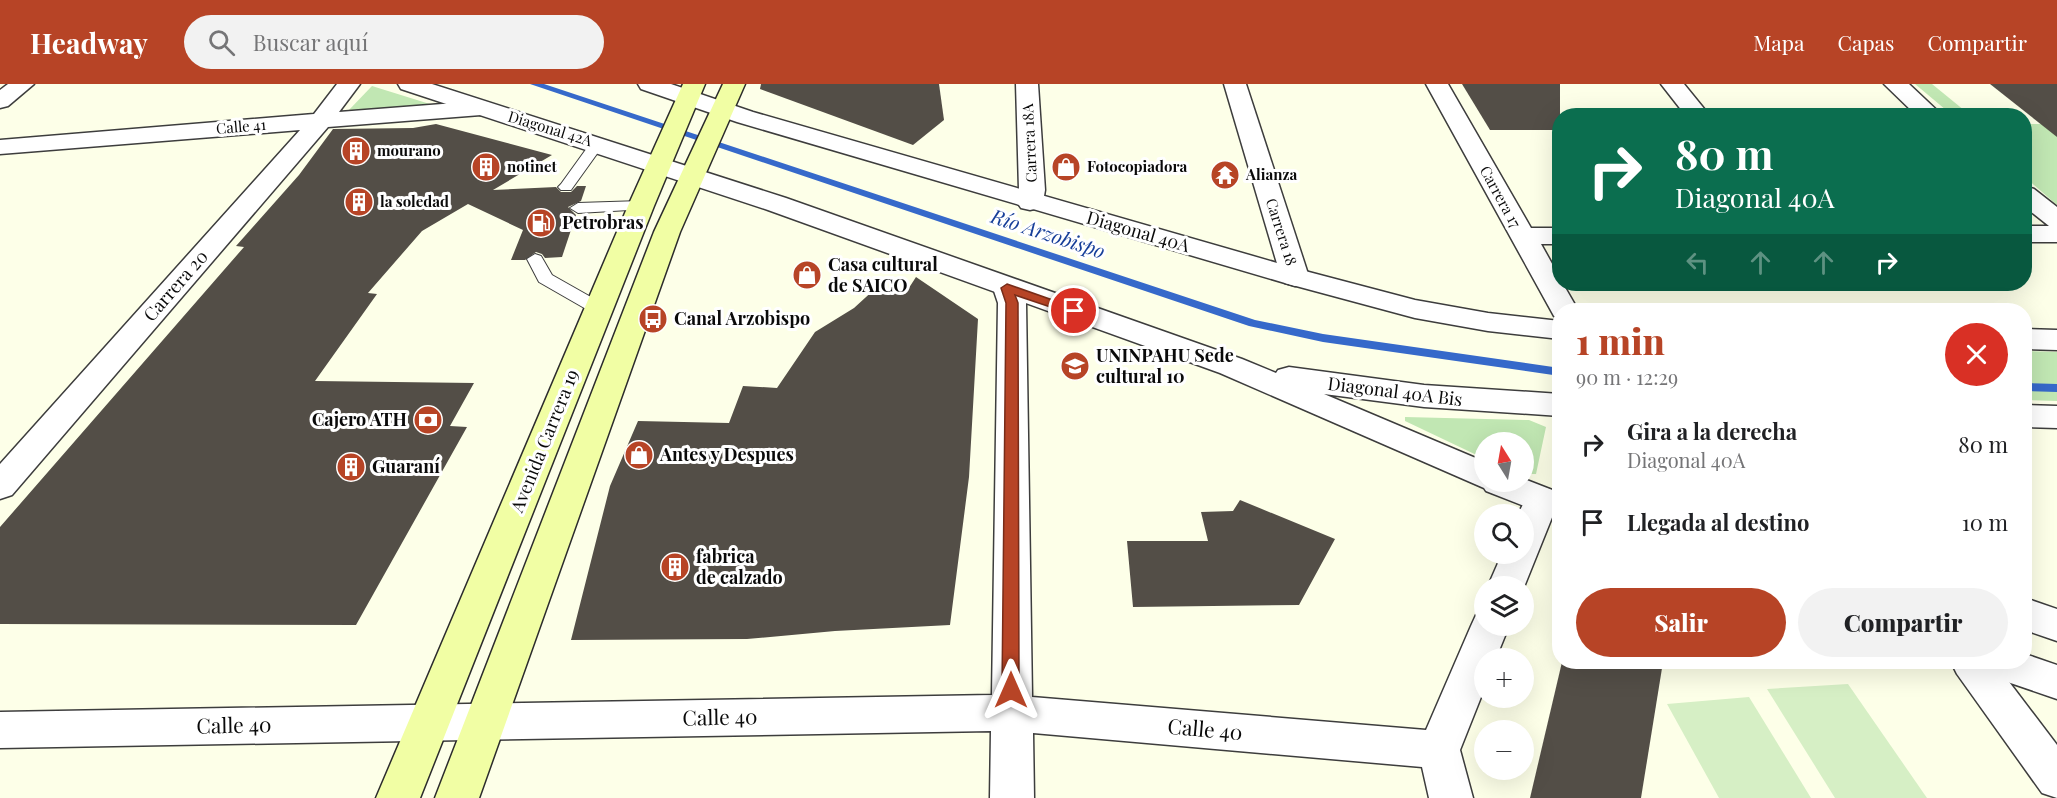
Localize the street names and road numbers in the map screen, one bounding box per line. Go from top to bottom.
street label: Carrera 18A [1017,103,1041,183]
street label: Diagonal 42A [506,106,595,150]
street label: Calle 41 [215,114,267,138]
street label: Carrera 17 [1476,162,1526,231]
street label: Carrera 18 [1262,196,1302,268]
street label: Diagonal 40A [1084,205,1193,257]
street label: Carrera 20 [138,245,213,326]
street label: Avenida Carrera 19 [504,366,584,517]
street label: Diagonal 40A Bis [1326,371,1464,411]
street label: Calle 40 [682,701,758,731]
street label: Calle 40 [196,709,272,739]
street label: Calle 40 [1167,711,1244,745]

